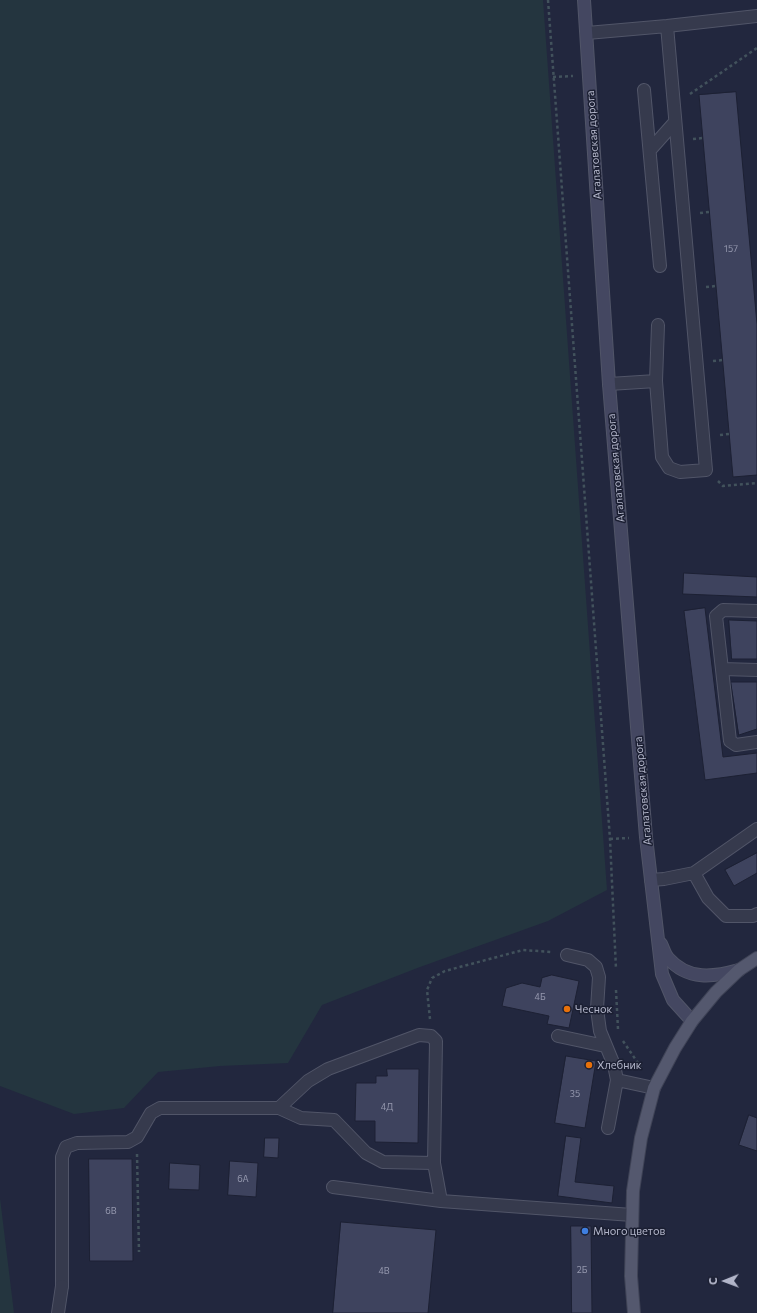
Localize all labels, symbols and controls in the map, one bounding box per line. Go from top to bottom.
street label: Агалатовская дорога [584,90,604,200]
house number: 157 [724,244,738,254]
street label: Агалатовская дорога [605,413,627,523]
street label: Агалатовская дорога [632,736,654,846]
house number: 4Б [534,992,546,1002]
place label: Чеснок [575,1002,612,1016]
marker: Чеснок [562,1004,572,1014]
place label: Хлебник [597,1058,642,1072]
marker: Хлебник [584,1060,594,1070]
house number: 35 [570,1089,580,1099]
house number: 4Д [381,1102,393,1112]
house number: 6А [237,1174,249,1184]
house number: 6В [105,1206,117,1216]
place label: Много цветов [593,1224,665,1238]
marker: Много цветов [580,1226,590,1236]
north arrow [705,1261,745,1301]
house number: 2Б [577,1265,587,1275]
house number: 4В [378,1266,390,1276]
text: С [706,1277,719,1285]

